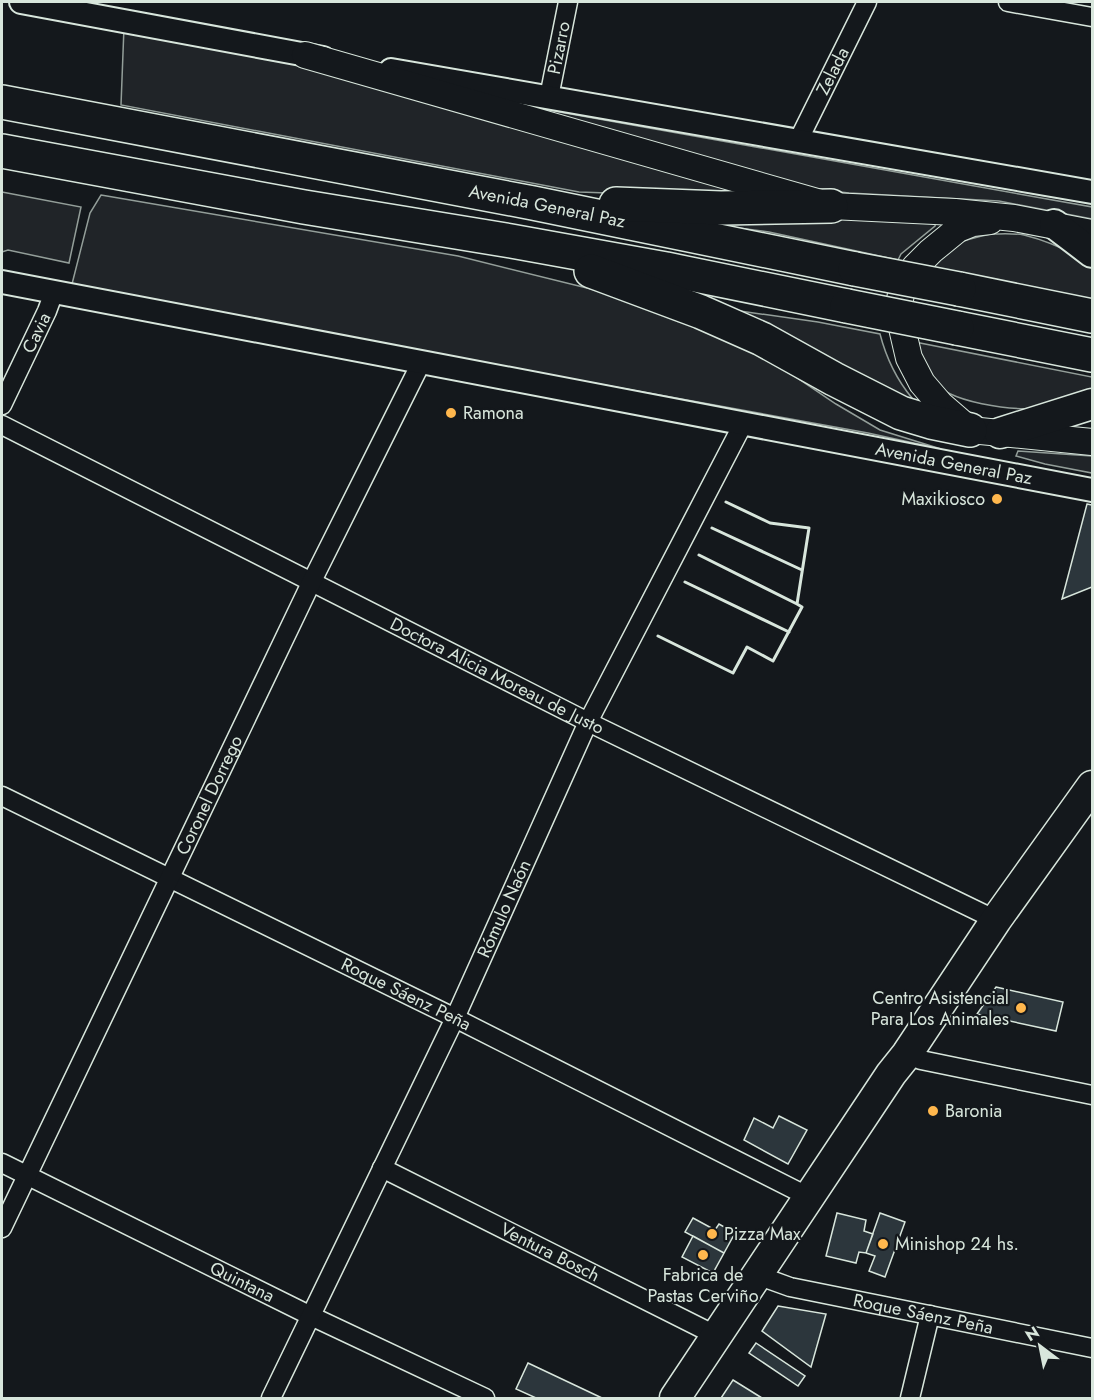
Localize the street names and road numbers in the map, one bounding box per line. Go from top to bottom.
street label: Pizarro [541,19,577,77]
street label: Zelada [810,43,856,99]
street label: Avenida General Paz [467,178,628,235]
street label: Cavia [16,308,57,357]
street label: Avenida General Paz [873,436,1035,491]
street label: Doctora Alicia Moreau de Justo [386,611,608,741]
street label: Coronel Dorrego [170,731,249,859]
street label: Rómulo Naón [471,856,537,962]
street label: Roque Sáenz Peña [337,951,476,1037]
street label: Ventura Bosch [496,1216,604,1288]
street label: Quintana [206,1255,279,1309]
street label: Roque Sáenz Peña [851,1287,995,1341]

